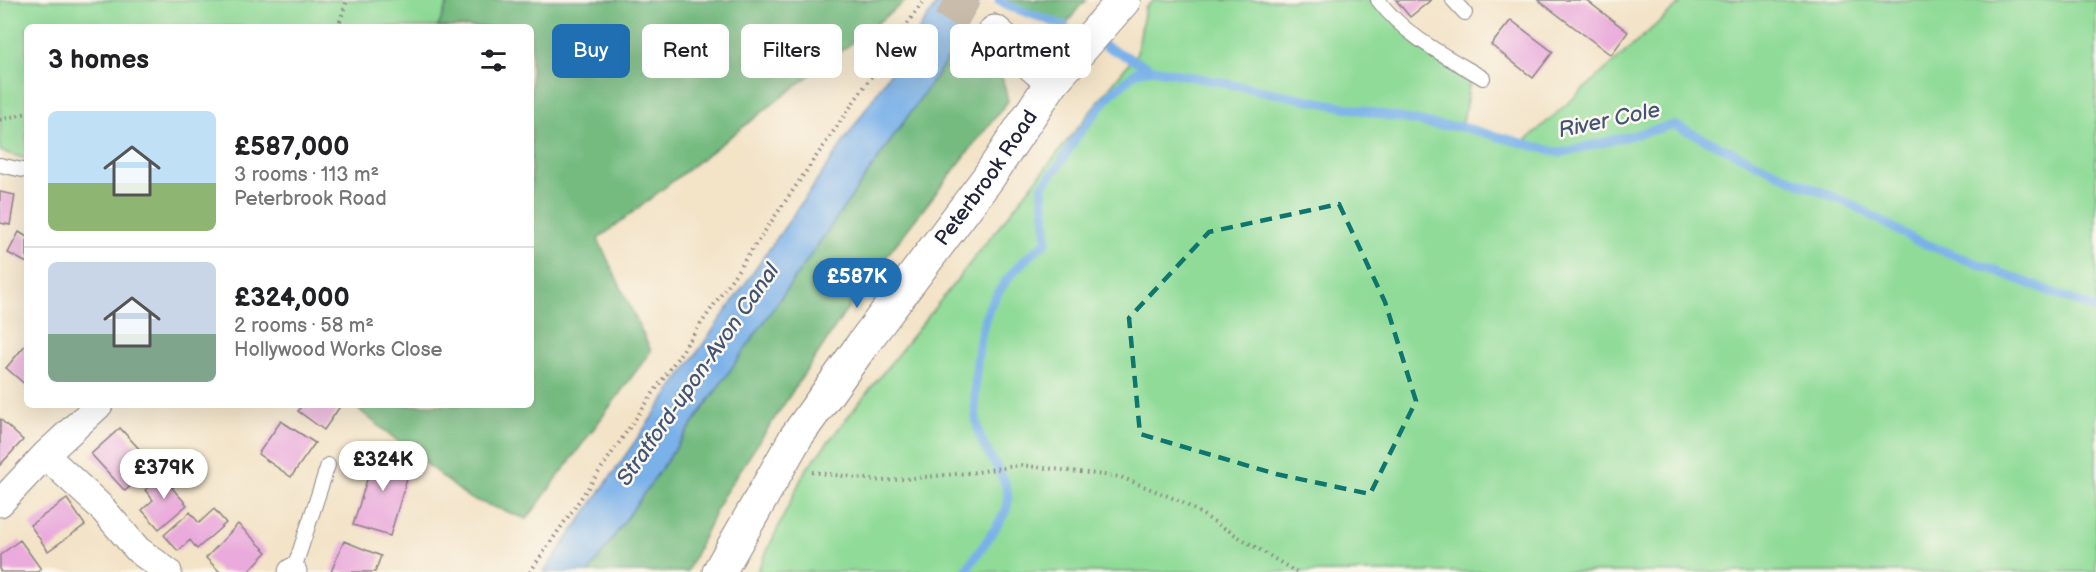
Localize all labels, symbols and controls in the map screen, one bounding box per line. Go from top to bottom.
chip: Buy [552,24,630,78]
chip: Rent [642,24,729,78]
chip: Filters [741,24,842,78]
chip: New [854,24,938,78]
chip: Apartment [950,24,1091,78]
icon: filters [477,44,510,77]
text: 3 homes [48,45,149,76]
water label: River Cole [1556,96,1663,144]
street label: Peterbrook Road [930,105,1043,251]
text: £587,000 [234,132,350,163]
icon: home [96,135,168,207]
text: 3 rooms · 113 m² [234,163,379,187]
text: Peterbrook Road [234,187,387,211]
water label: Stratford-upon-Avon Canal [611,258,786,491]
pin: £587K [815,258,899,309]
text: £587K [827,265,887,289]
text: £324,000 [234,283,350,314]
icon: home [96,286,168,358]
text: 2 rooms · 58 m² [234,314,374,338]
text: Hollywood Works Close [234,338,442,362]
pin: £324K [341,441,425,492]
text: £324K [353,448,413,472]
pin: £379K [122,449,206,500]
text: £379K [134,456,194,480]

